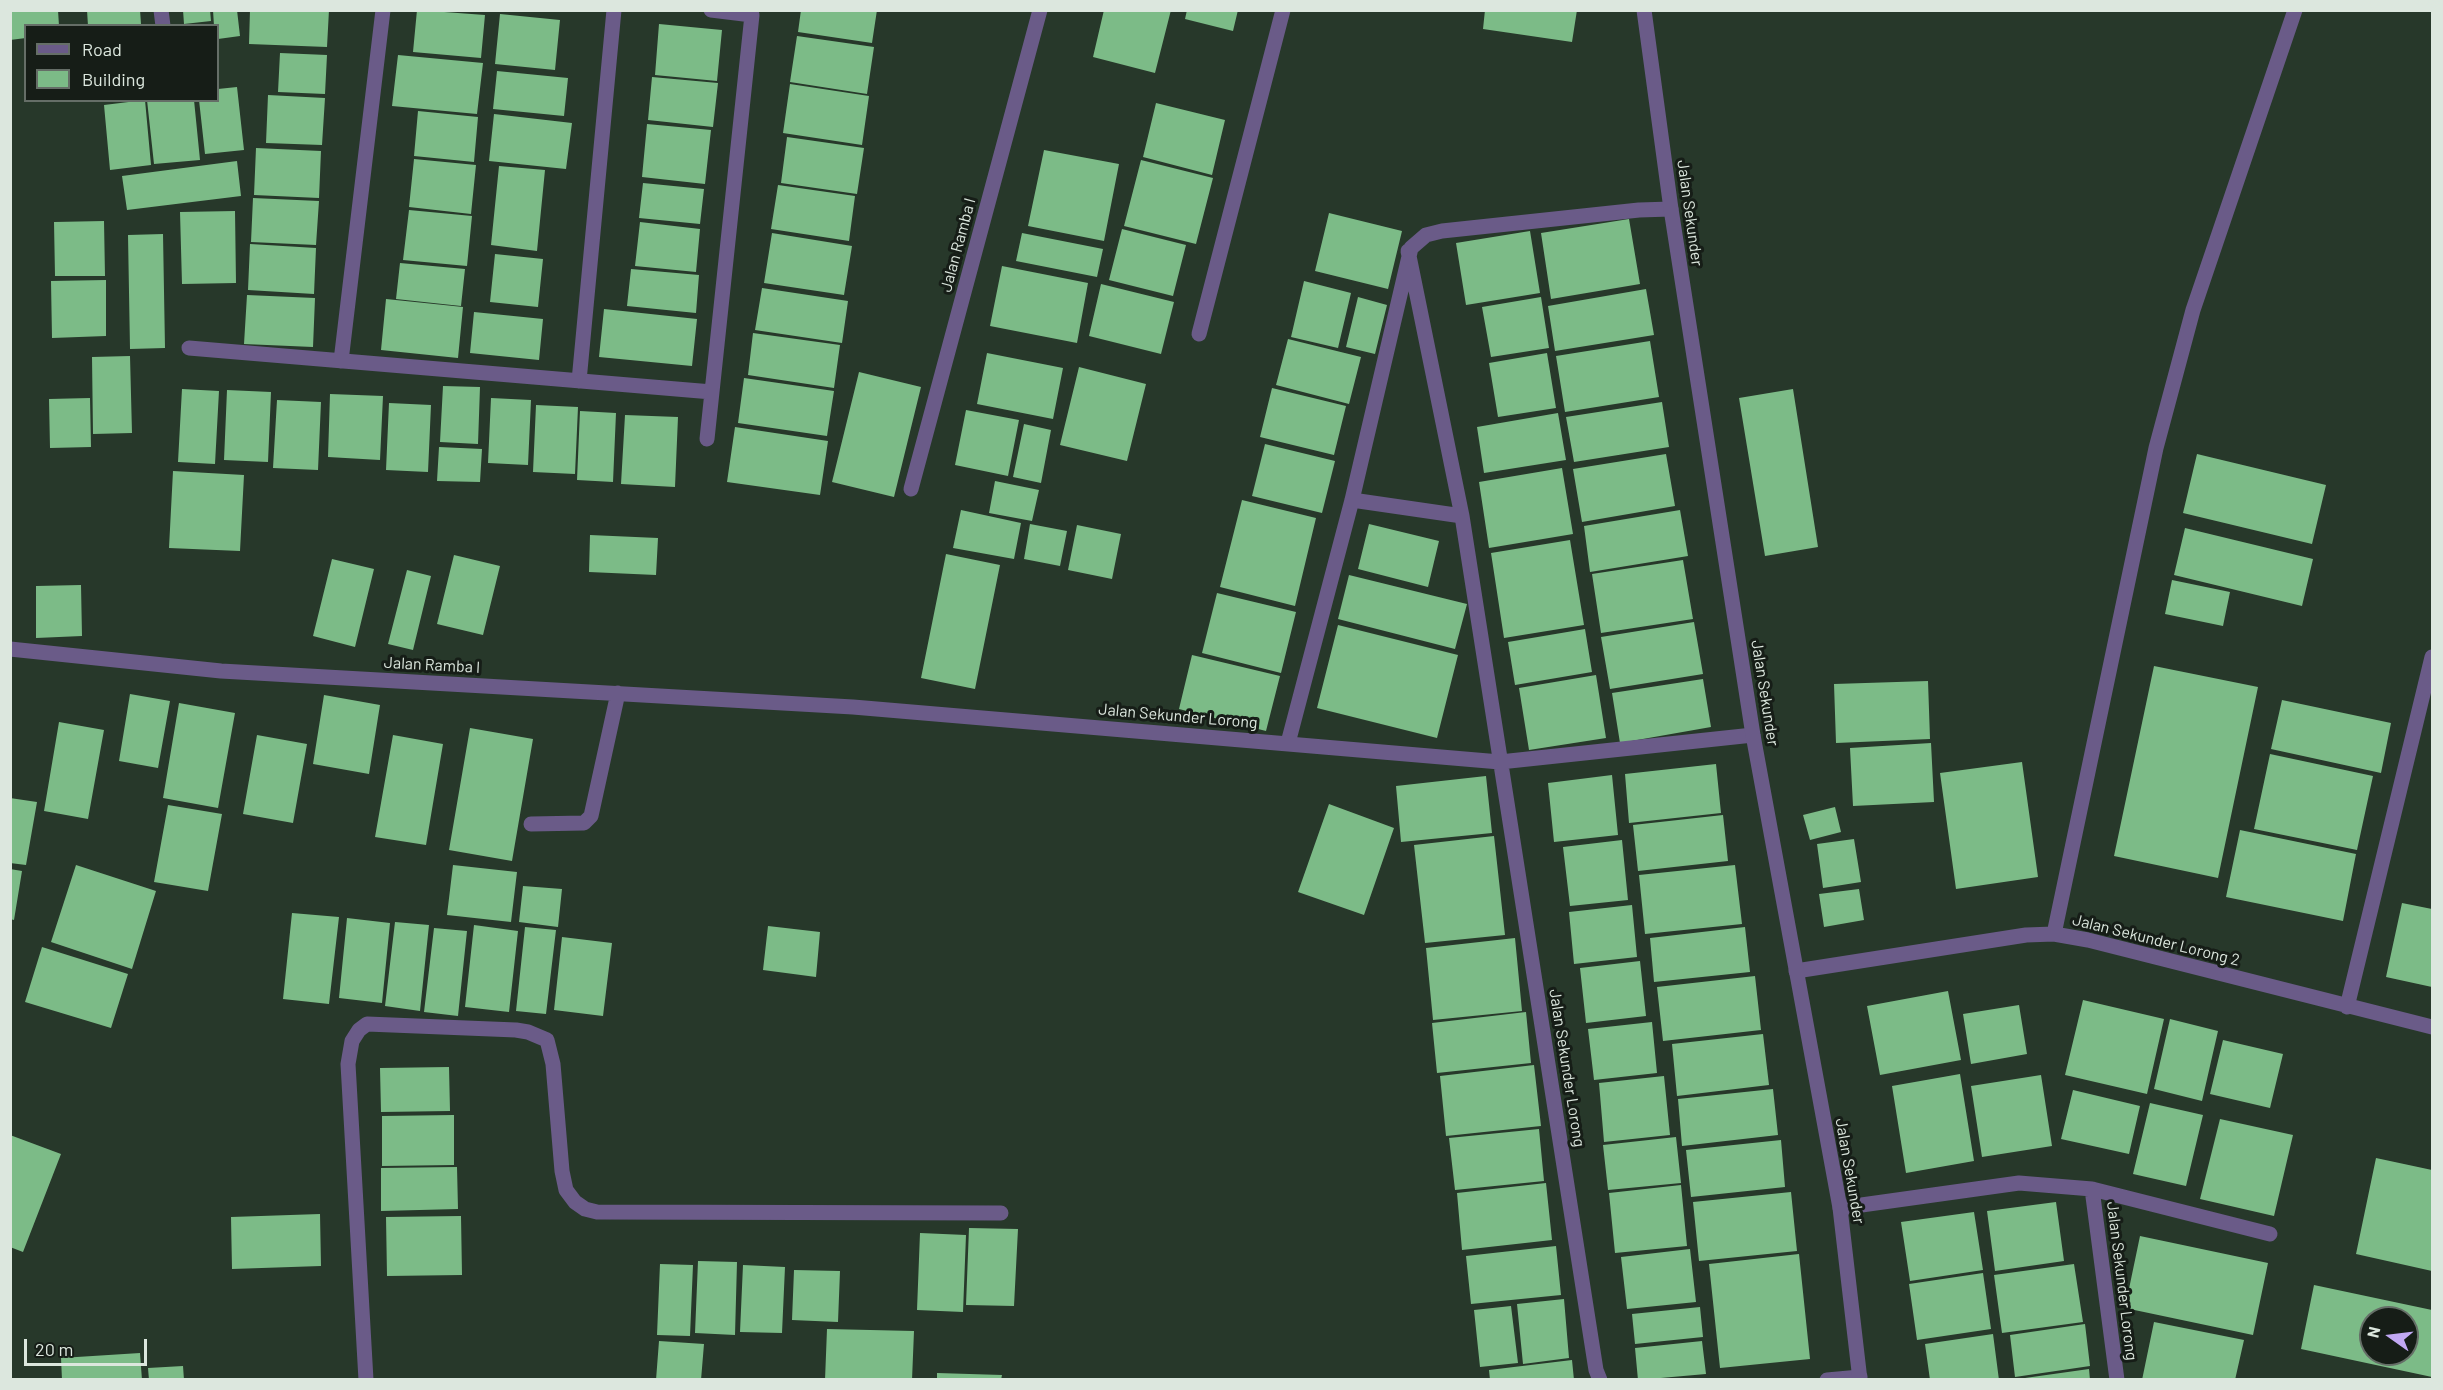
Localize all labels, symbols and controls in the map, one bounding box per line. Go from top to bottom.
legend [24,24,219,102]
text: Road [82,38,122,60]
text: Building [82,68,145,90]
street label: Jalan Sekunder [1673,159,1707,267]
street label: Jalan Ramba I [936,196,980,294]
street label: Jalan Sekunder [1747,639,1783,747]
street label: Jalan Ramba I [383,653,481,677]
street label: Jalan Sekunder Lorong [1098,699,1258,733]
street label: Jalan Sekunder Lorong 2 [2070,910,2242,970]
street label: Jalan Sekunder Lorong [1545,988,1589,1148]
street label: Jalan Sekunder [1831,1117,1869,1225]
street label: Jalan Sekunder Lorong [2103,1201,2141,1361]
north arrow [2359,1306,2419,1366]
text: N [2362,1325,2383,1339]
scale bar [27,1327,150,1365]
text: 20 m [35,1338,73,1360]

